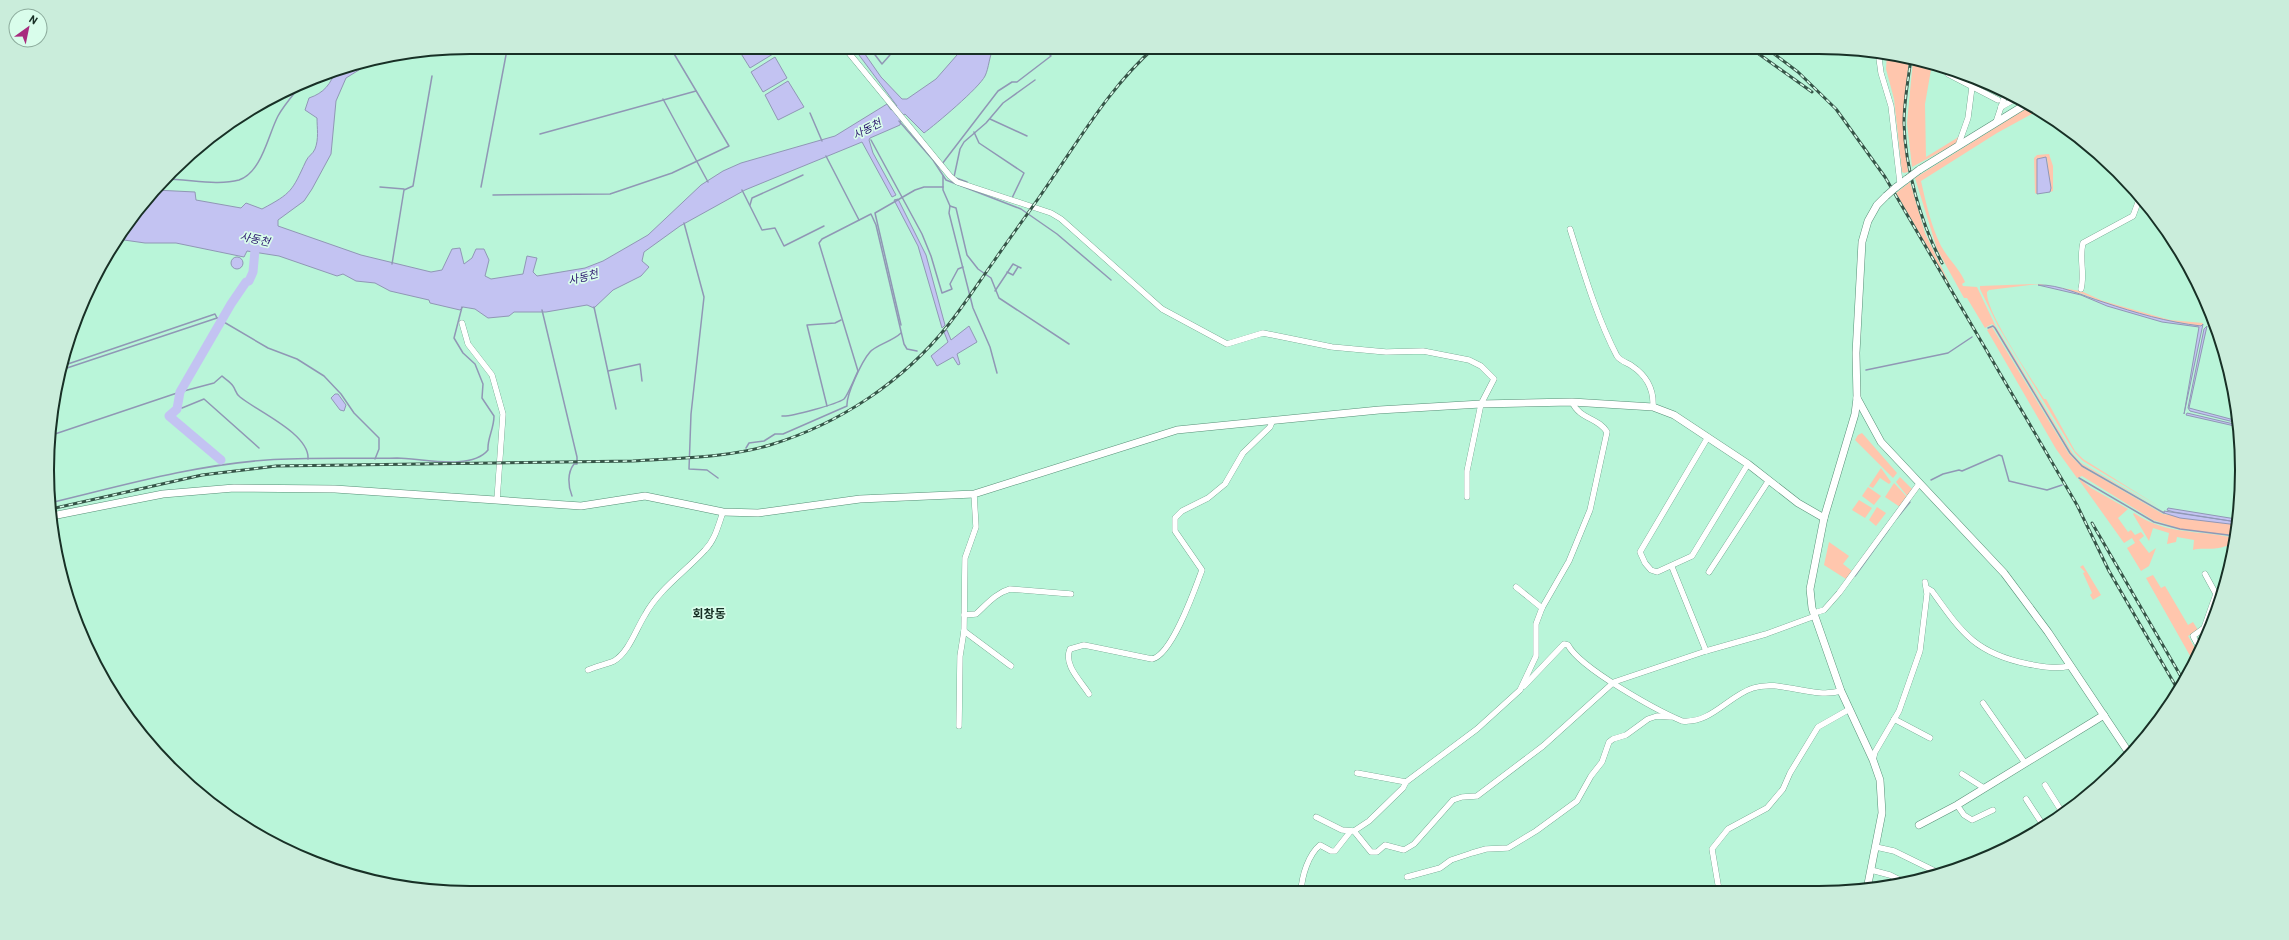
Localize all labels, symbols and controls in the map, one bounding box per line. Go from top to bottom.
north arrow [8,8,48,48]
text: N [27,12,40,27]
water label: 사동천 [850,115,885,141]
water label: 사동천 [239,229,273,248]
water label: 사동천 [567,266,601,287]
district label: 회창동 [692,606,726,620]

